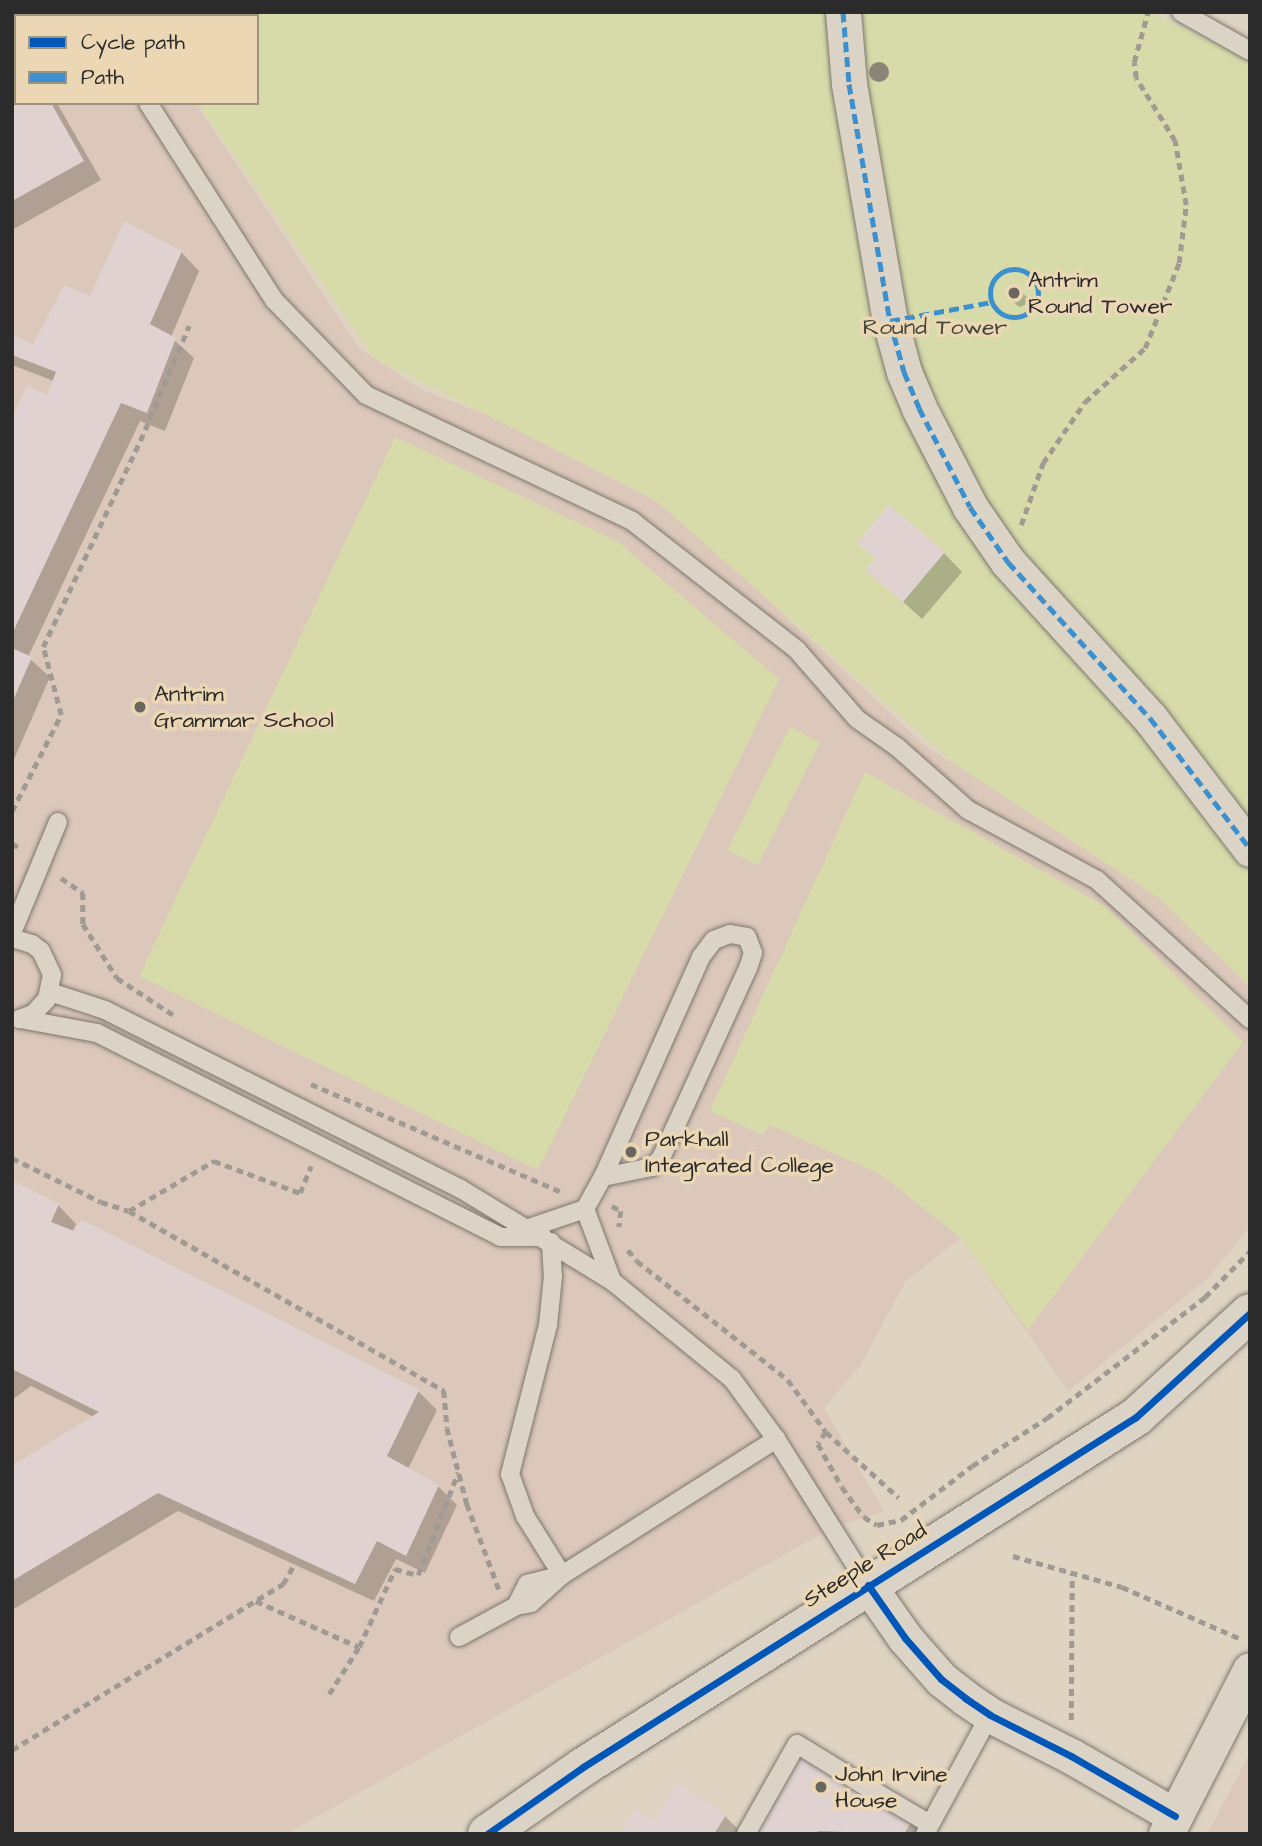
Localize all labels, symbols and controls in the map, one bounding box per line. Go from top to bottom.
legend [14,14,259,105]
text: Cycle path [81,28,185,57]
text: Path [81,63,124,92]
place label: Antrim Round Tower [1028,266,1173,320]
marker: Antrim Round Tower [1006,285,1022,301]
park label: Round Tower [863,313,1007,341]
place label: Antrim Grammar School [154,680,334,734]
marker: Antrim Grammar School [132,699,148,715]
place label: Parkhall Integrated College [645,1125,834,1179]
marker: Parkhall Integrated College [623,1144,639,1160]
street label: Steeple Road [798,1516,932,1614]
place label: John Irvine House [835,1760,948,1814]
marker: John Irvine House [813,1779,829,1795]

